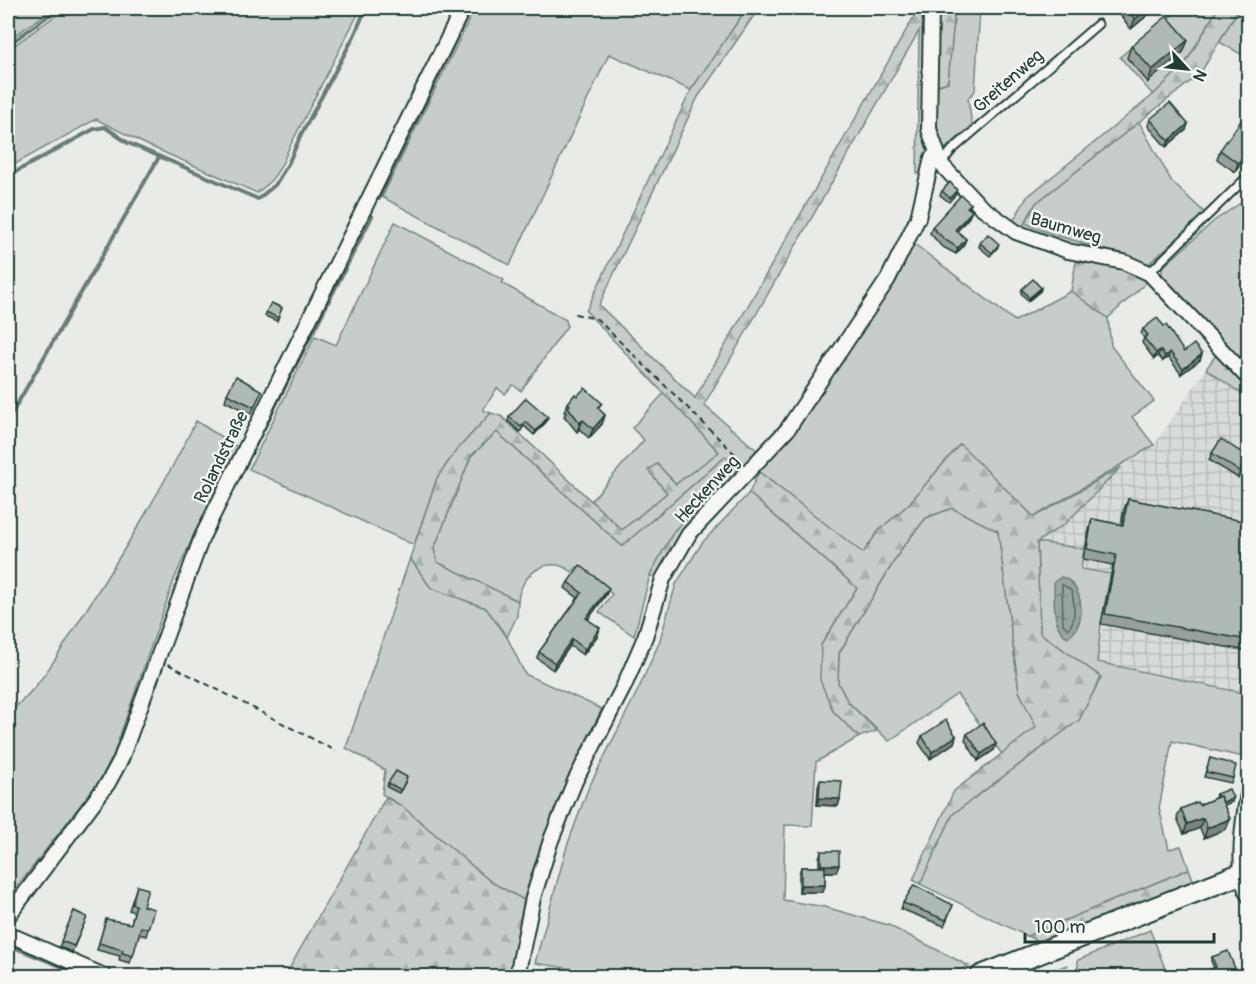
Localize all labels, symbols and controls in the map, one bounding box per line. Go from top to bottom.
north arrow [1157,39,1217,99]
street label: Greitenweg [968,44,1048,118]
text: N [1188,66,1211,85]
street label: Baumweg [1028,207,1104,250]
street label: Rolandstraße [189,407,254,507]
street label: Heckenweg [670,450,745,528]
scale bar [1025,906,1214,944]
text: 100 m [1034,916,1086,939]

